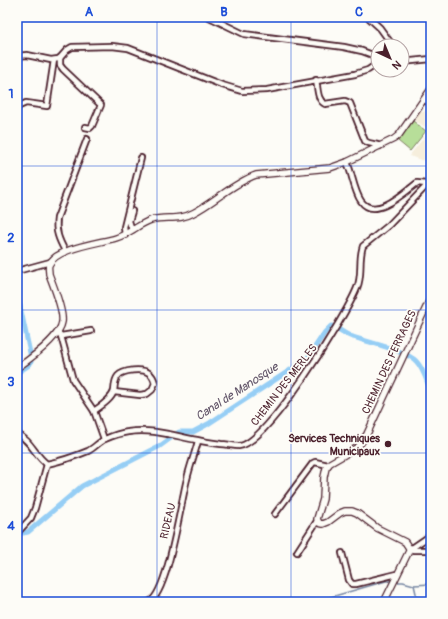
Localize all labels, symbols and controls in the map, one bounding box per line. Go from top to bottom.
text: A [85,4,94,20]
text: B [220,4,228,20]
text: C [355,4,363,20]
north arrow [370,38,410,78]
text: N [389,58,404,72]
text: 1 [8,86,14,102]
text: 2 [7,230,15,246]
street label: CHEMIN DES FERRAGES [359,308,419,416]
street label: CHEMIN DES MERLES [248,342,320,428]
water label: Canal de Manosque [193,359,282,424]
text: 3 [7,374,15,390]
place label: Services Techniques Municipaux [288,432,380,458]
marker: Services Techniques Municipaux [383,439,393,449]
street label: RIDEAU [158,502,178,540]
text: 4 [7,518,15,534]

